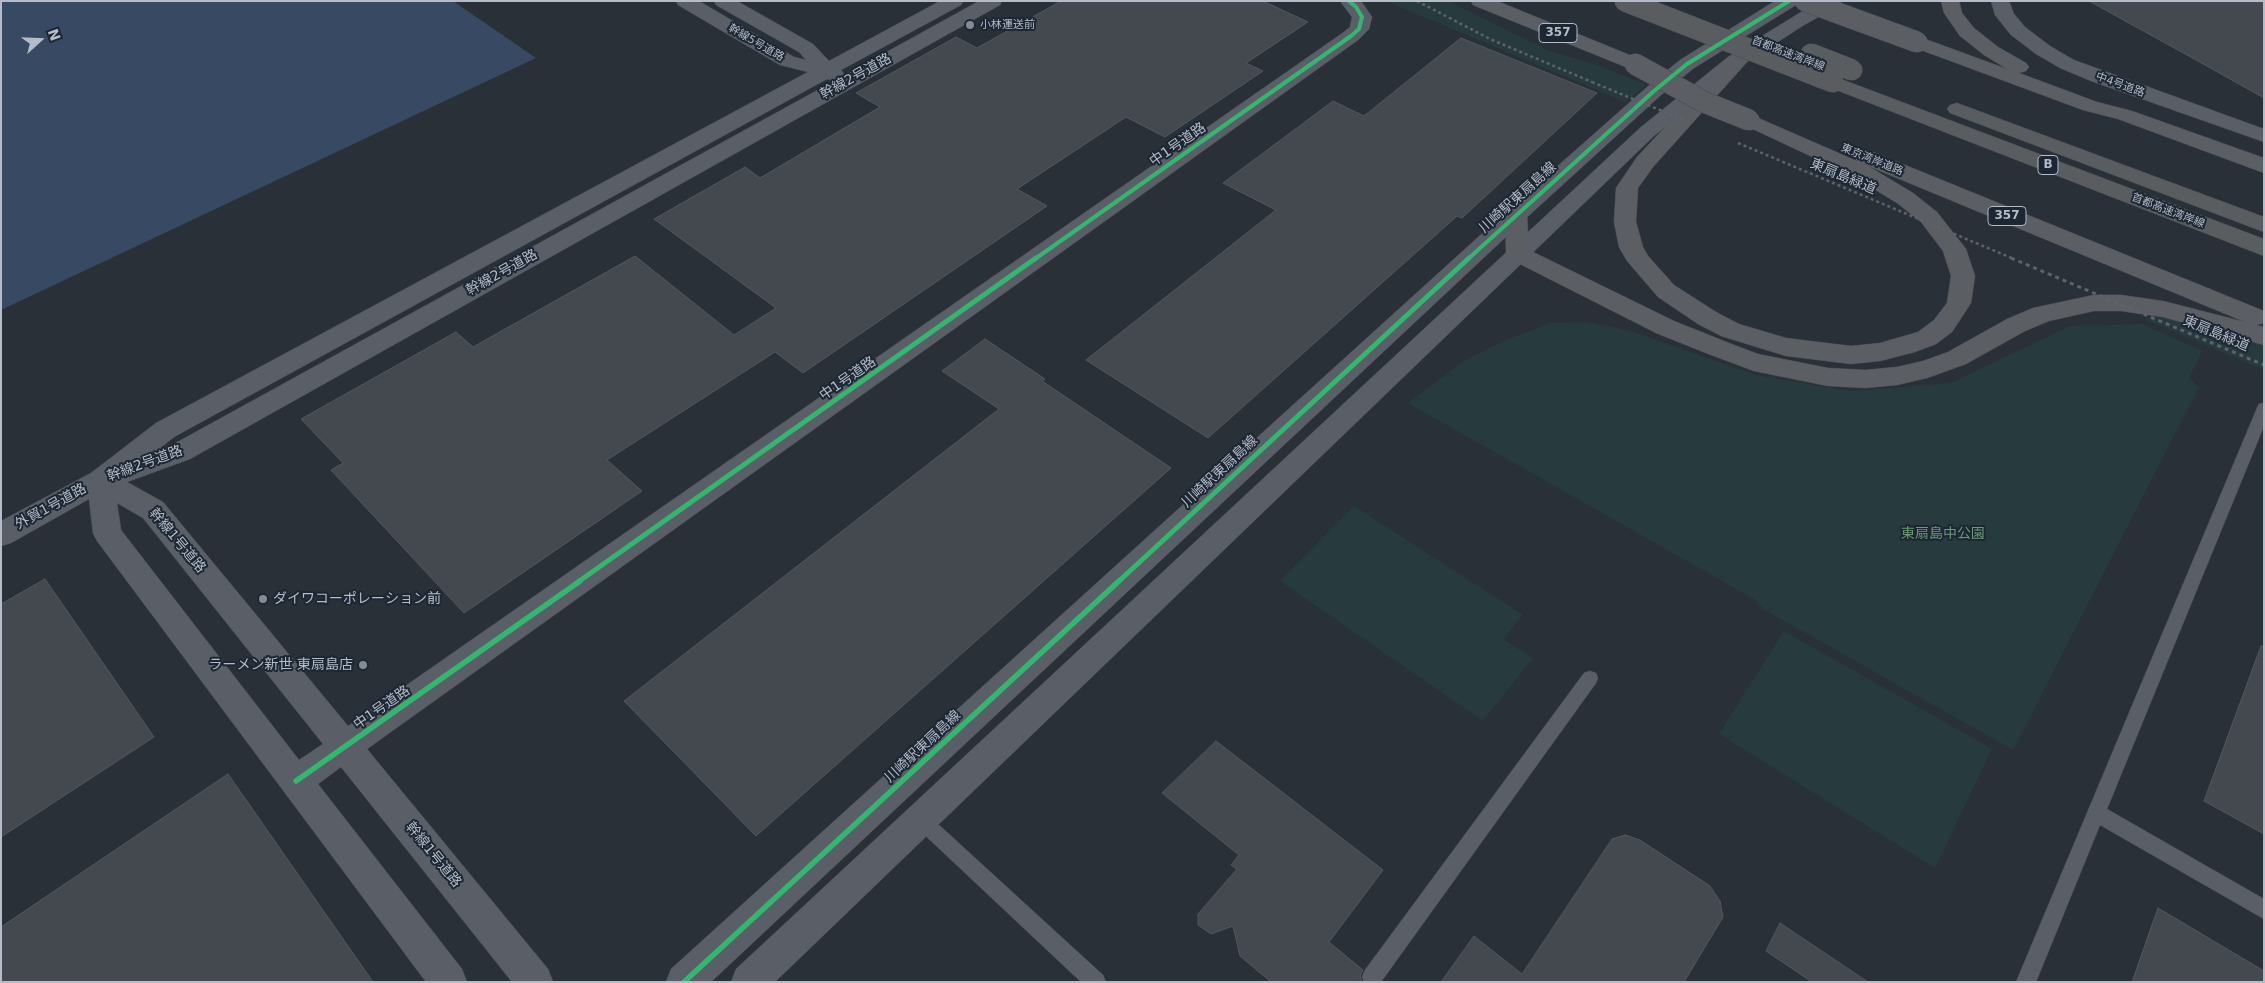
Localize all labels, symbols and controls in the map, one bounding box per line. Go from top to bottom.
north arrow [15,15,65,65]
place label: 小林運送前 [980,18,1035,32]
marker: 小林運送前 [964,19,976,31]
street label: 幹線5号道路 [726,22,786,64]
road number: 357 [1539,23,1577,42]
text: N [45,27,64,43]
street label: 首都高速湾岸線 [1750,34,1826,74]
street label: 幹線2号道路 [817,51,895,103]
street label: 中4号道路 [2094,70,2146,100]
street label: 中1号道路 [1147,120,1209,170]
street label: 東京湾岸道路 [1839,142,1905,178]
street label: 東扇島緑道 [1808,156,1878,198]
road number: B [2038,156,2058,174]
street label: 川崎駅東扇島線 [1476,159,1560,237]
street label: 首都高速湾岸線 [2130,191,2206,231]
road number: 357 [1988,207,2026,226]
street label: 幹線2号道路 [463,247,541,299]
street label: 東扇島緑道 [2181,313,2251,355]
street label: 中1号道路 [817,354,879,404]
street label: 川崎駅東扇島線 [1178,432,1262,512]
street label: 幹線2号道路 [105,443,185,485]
street label: 外貿1号道路 [12,481,90,533]
street label: 幹線1号道路 [145,505,209,577]
park label: 東扇島中公園 [1901,526,1985,542]
place label: ダイワコーポレーション前 [273,591,441,607]
marker: ダイワコーポレーション前 [257,593,269,605]
place label: ラーメン新世 東扇島店 [209,657,353,673]
marker: ラーメン新世 東扇島店 [357,659,369,671]
street label: 中1号道路 [351,683,413,733]
street label: 川崎駅東扇島線 [881,707,965,787]
street label: 幹線1号道路 [402,819,464,891]

